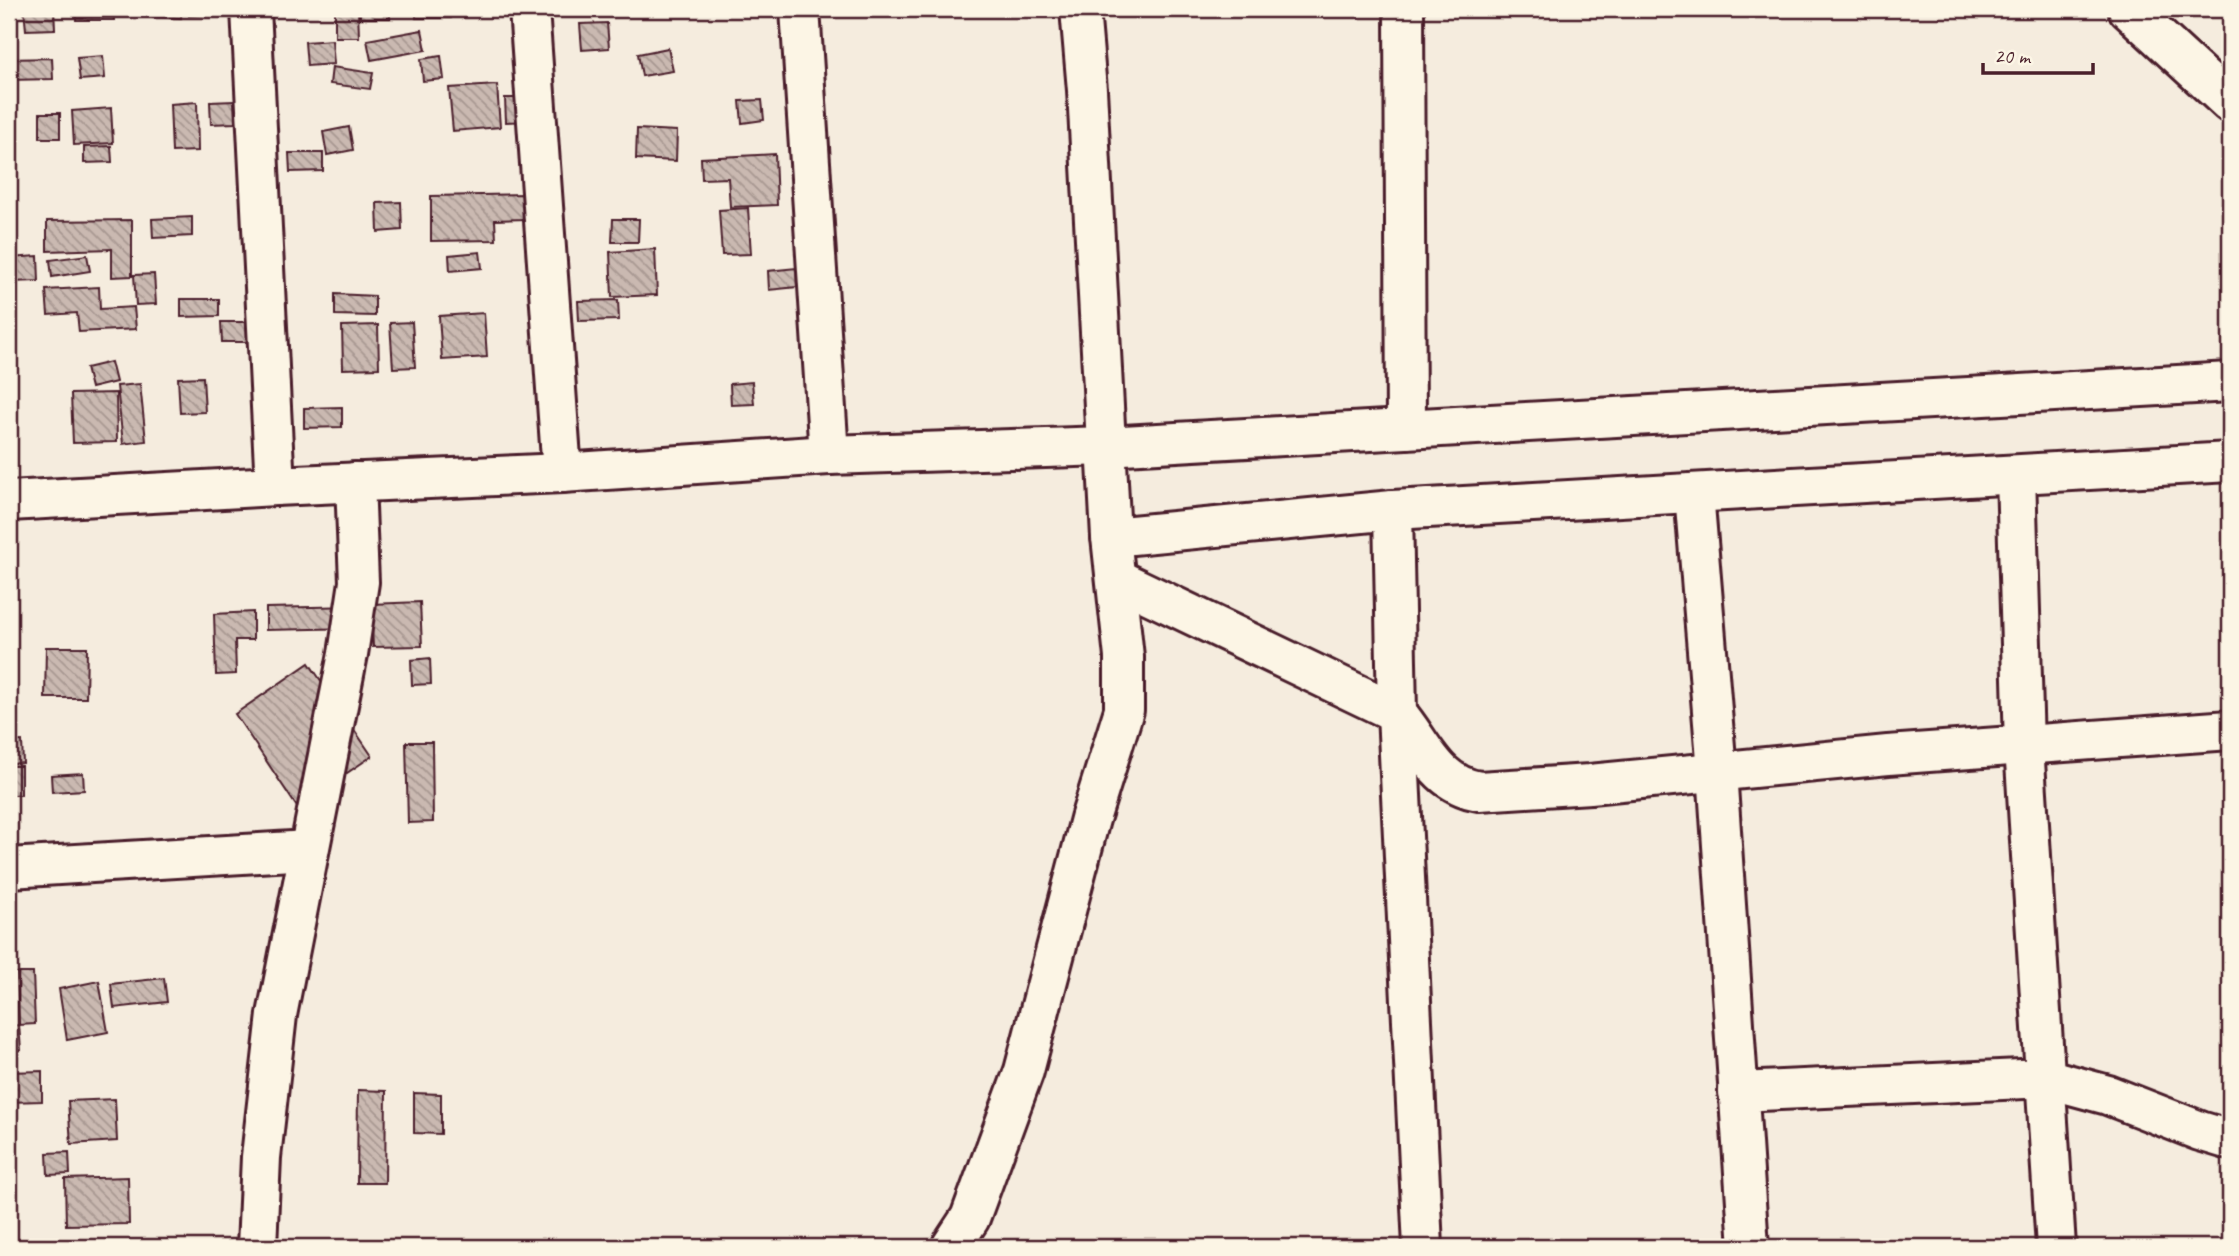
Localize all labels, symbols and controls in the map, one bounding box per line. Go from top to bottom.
scale bar [1983,32,2094,76]
text: 20 m [1994,43,2032,69]

